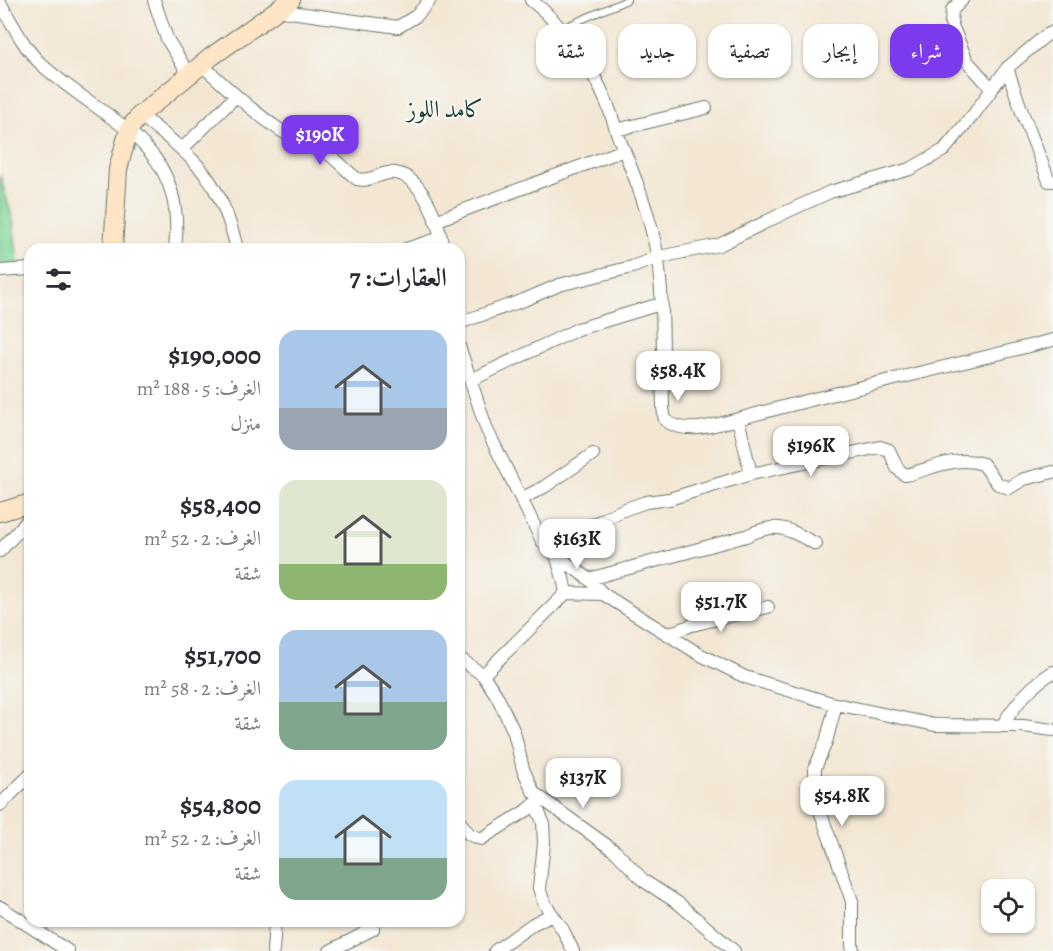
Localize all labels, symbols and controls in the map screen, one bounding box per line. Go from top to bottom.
chip: شقة [536,24,606,78]
chip: جديد [618,24,696,78]
chip: تصفية [708,24,791,78]
chip: إيجار [803,24,878,78]
chip: شراء [890,24,963,78]
district label: كامد اللوز [405,93,483,125]
pin: $190K [278,115,362,166]
text: $190K [296,121,344,148]
text: العقارات: 7 [350,260,447,295]
icon: filters [42,263,75,296]
text: $190,000 [168,338,261,373]
pin: $58.4K [629,351,727,402]
icon: home [327,354,399,426]
text: $58.4K [650,357,706,384]
text: الغرف: 5 · 188 m² [137,375,261,402]
text: منزل [230,410,261,437]
pin: $196K [769,426,853,477]
text: $196K [787,432,835,459]
text: $58,400 [180,488,261,523]
icon: home [327,504,399,576]
pin: $163K [535,519,619,570]
text: الغرف: 2 · 52 m² [144,525,261,552]
text: $163K [553,525,601,552]
text: شقة [235,560,261,587]
pin: $51.7K [672,582,770,633]
text: $51.7K [695,588,747,615]
text: $51,700 [184,638,261,673]
icon: home [327,654,399,726]
text: الغرف: 2 · 58 m² [144,675,261,702]
text: شقة [235,710,261,737]
pin: $137K [541,758,625,809]
text: $137K [560,764,606,791]
pin: $54.8K [793,776,891,827]
text: $54.8K [814,782,870,809]
text: $54,800 [180,788,261,823]
icon: home [327,804,399,876]
text: الغرف: 2 · 52 m² [144,825,261,852]
text: شقة [235,860,261,887]
map controls [981,879,1035,933]
button: locate [981,879,1035,933]

